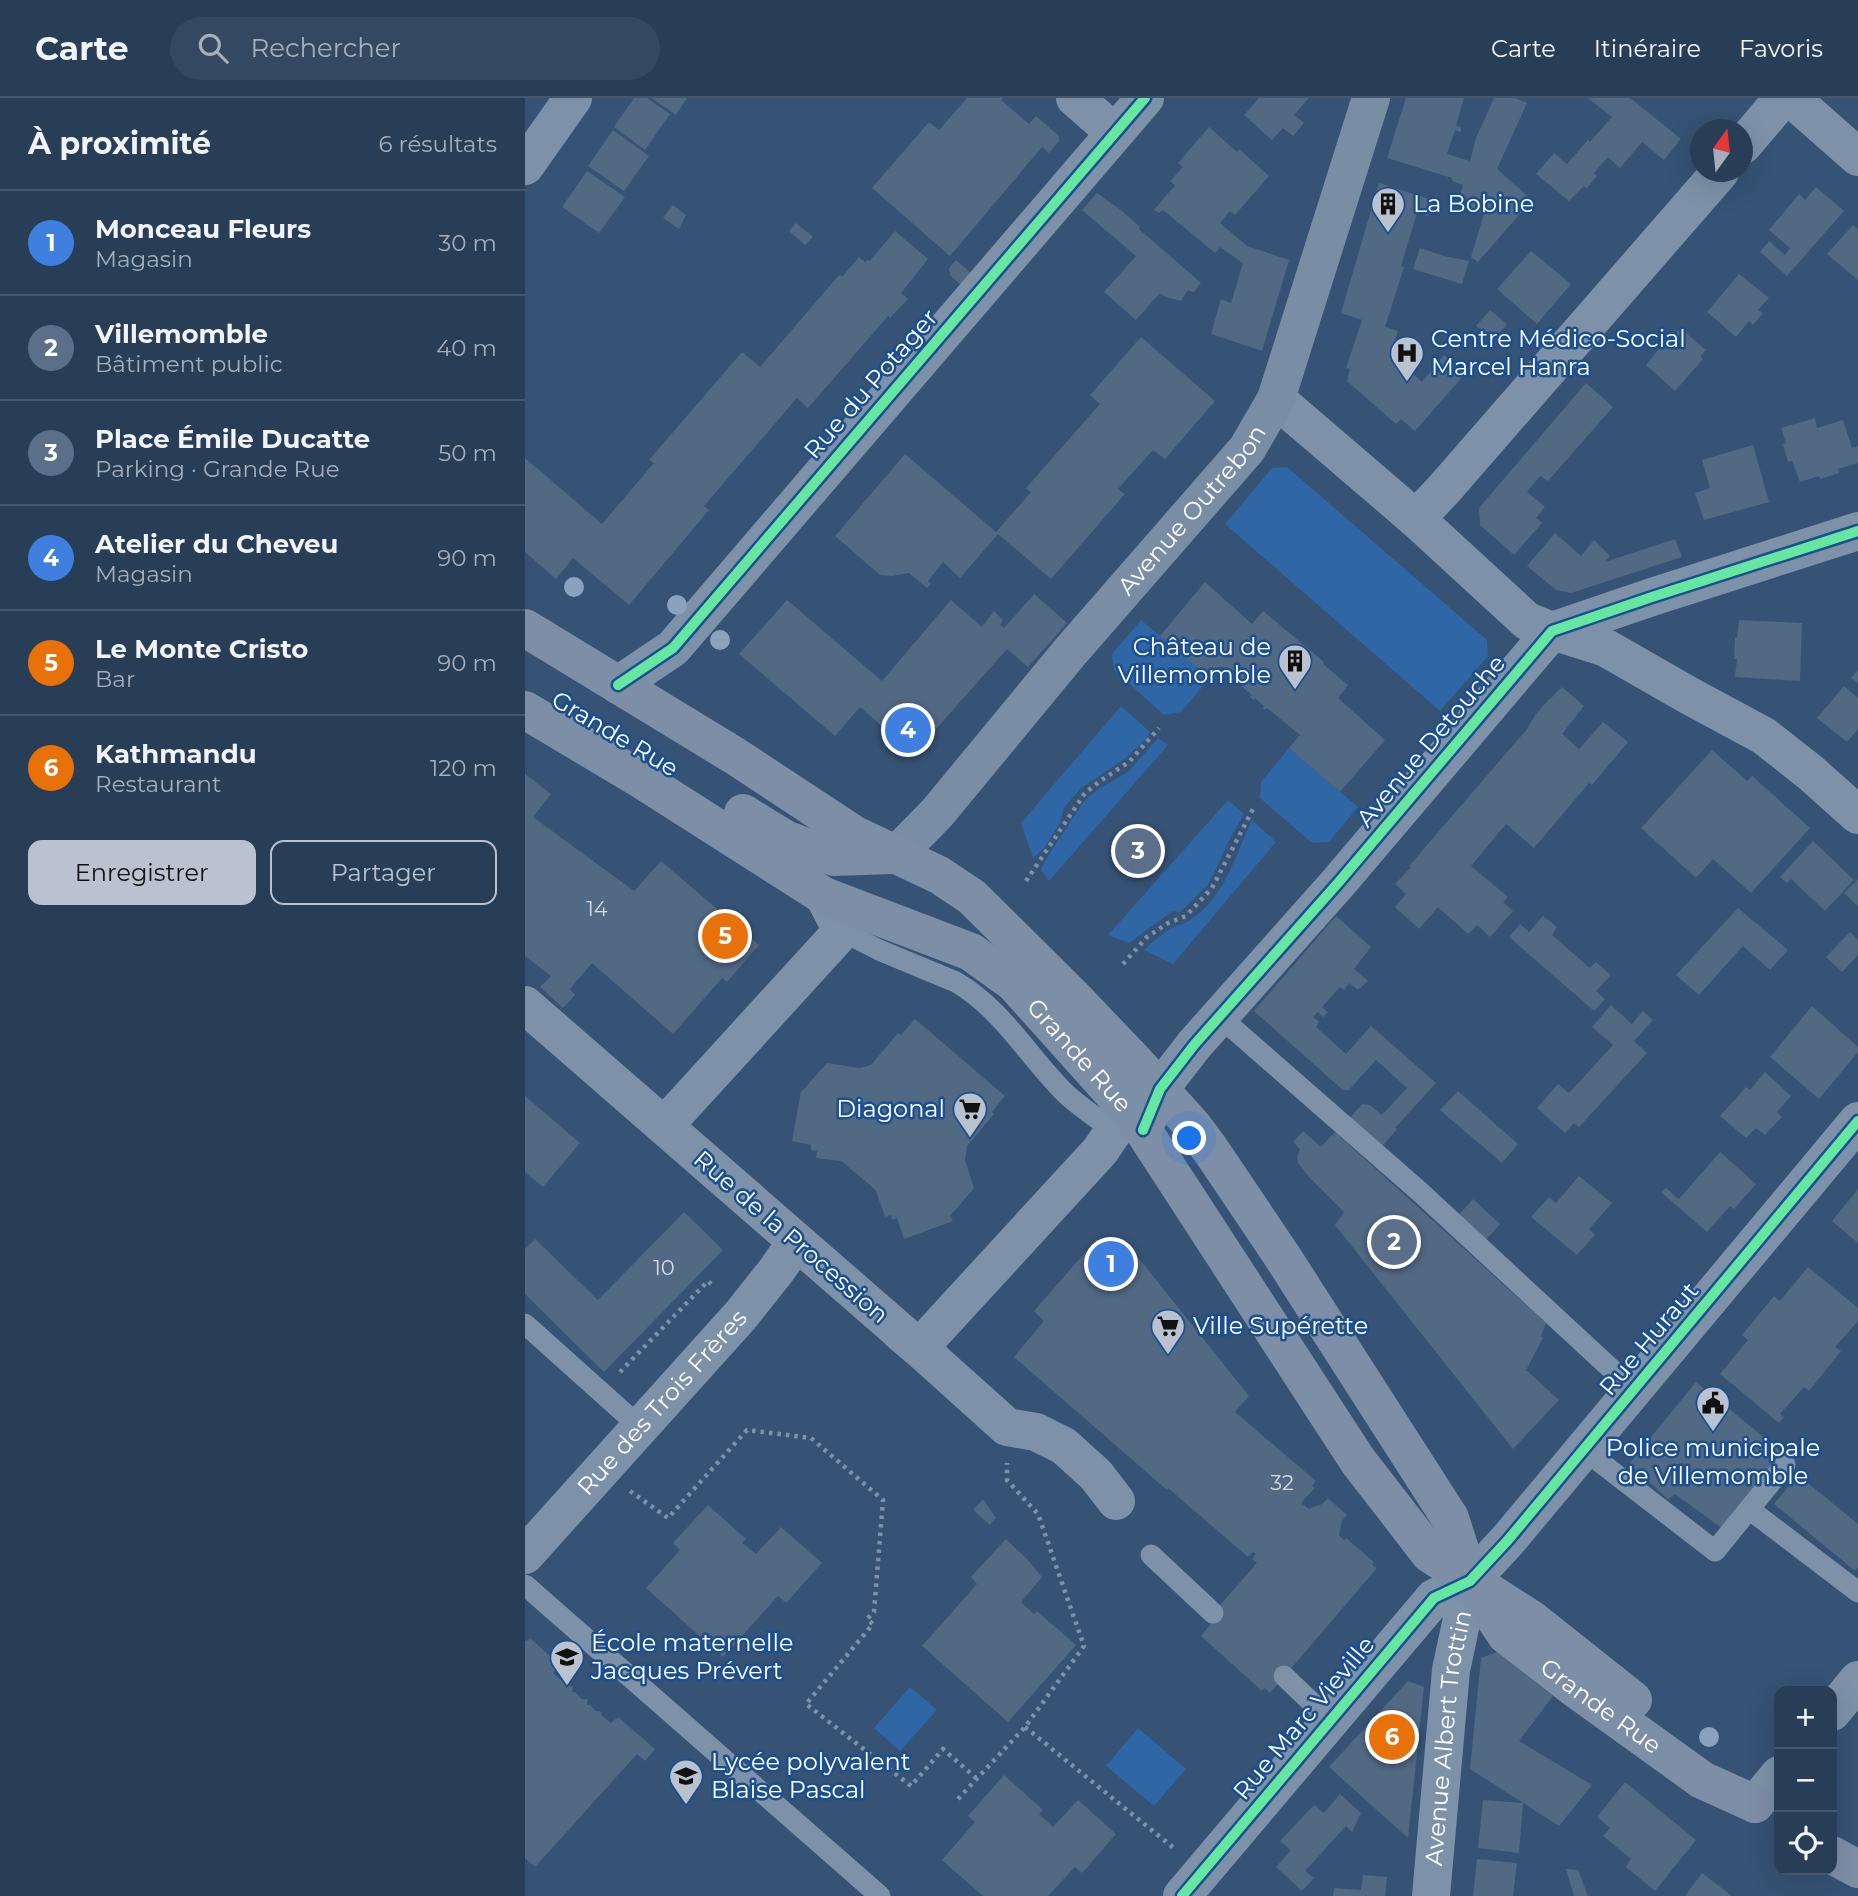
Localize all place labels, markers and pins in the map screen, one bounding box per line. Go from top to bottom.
building icon: La Bobine [1369,185,1407,234]
place label: La Bobine [1413,189,1534,218]
place label: Centre Médico-Social Marcel Hanra [1431,324,1686,381]
hospital icon: Centre Médico-Social Marcel Hanra [1388,334,1426,383]
place label: Château de Villemomble [1118,632,1271,689]
building icon: Château de Villemomble [1276,642,1314,691]
pin: 4 [885,704,931,756]
pin: 3 [1115,825,1161,877]
pin: 5 [702,910,748,962]
supermarket icon: Diagonal [951,1090,989,1139]
place label: Diagonal [836,1094,945,1123]
pin: 2 [1371,1216,1417,1268]
pin: 1 [1088,1238,1134,1290]
supermarket icon: Ville Supérette [1149,1307,1187,1356]
place label: Ville Supérette [1193,1311,1368,1340]
public building icon: Police municipale de Villemomble [1694,1384,1732,1433]
place label: Police municipale de Villemomble [1606,1433,1820,1490]
place label: École maternelle Jacques Prévert [590,1628,793,1685]
school or university icon: École maternelle Jacques Prévert [548,1638,586,1687]
pin: 6 [1369,1711,1415,1763]
place label: Lycée polyvalent Blaise Pascal [711,1747,911,1804]
school or university icon: Lycée polyvalent Blaise Pascal [667,1757,705,1806]

